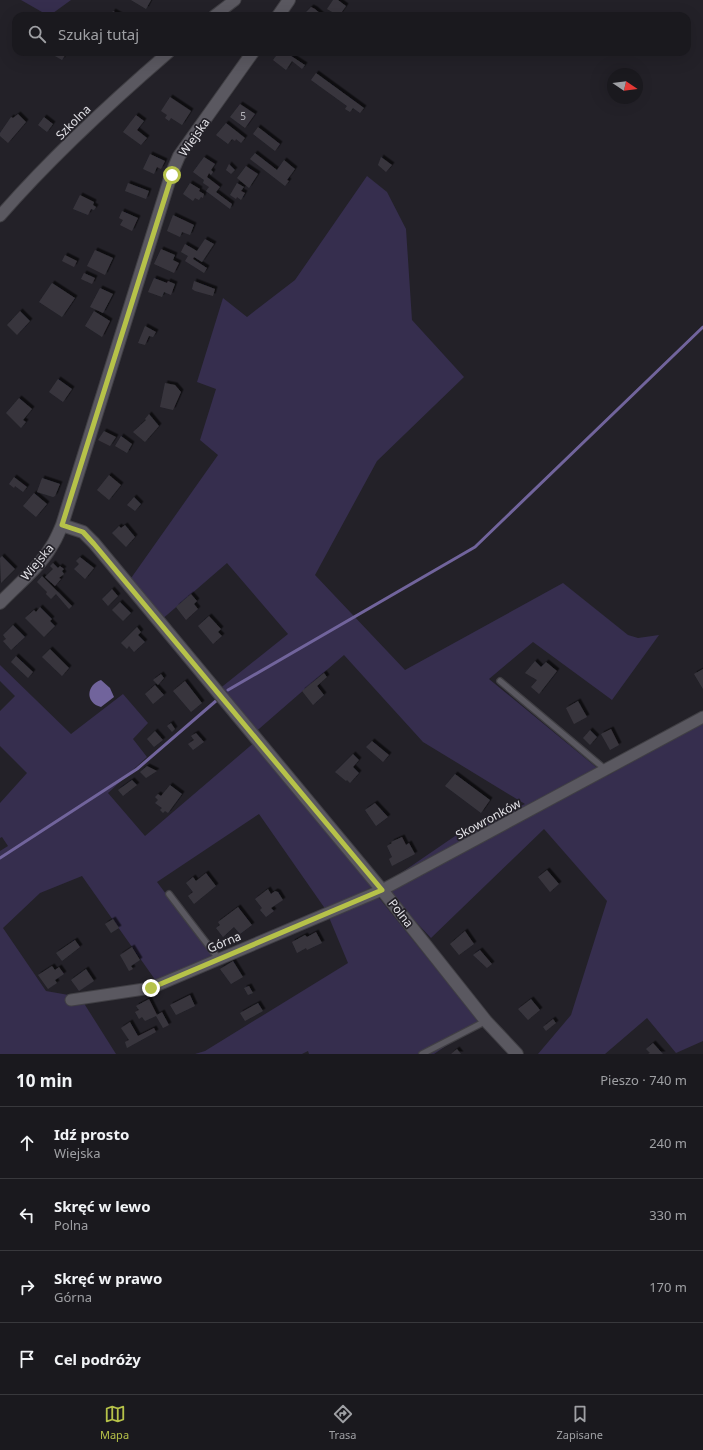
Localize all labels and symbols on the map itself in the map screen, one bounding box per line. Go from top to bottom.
north arrow [607,68,643,104]
street label: Szkolna [52,101,94,143]
house number: 5 [240,109,246,123]
street label: Wiejska [175,115,213,159]
route start [163,166,181,184]
street label: Wiejska [17,540,57,584]
street label: Skowronków [452,794,524,843]
street label: Polna [385,895,417,931]
street label: Górna [205,927,243,957]
route end [142,979,160,997]

